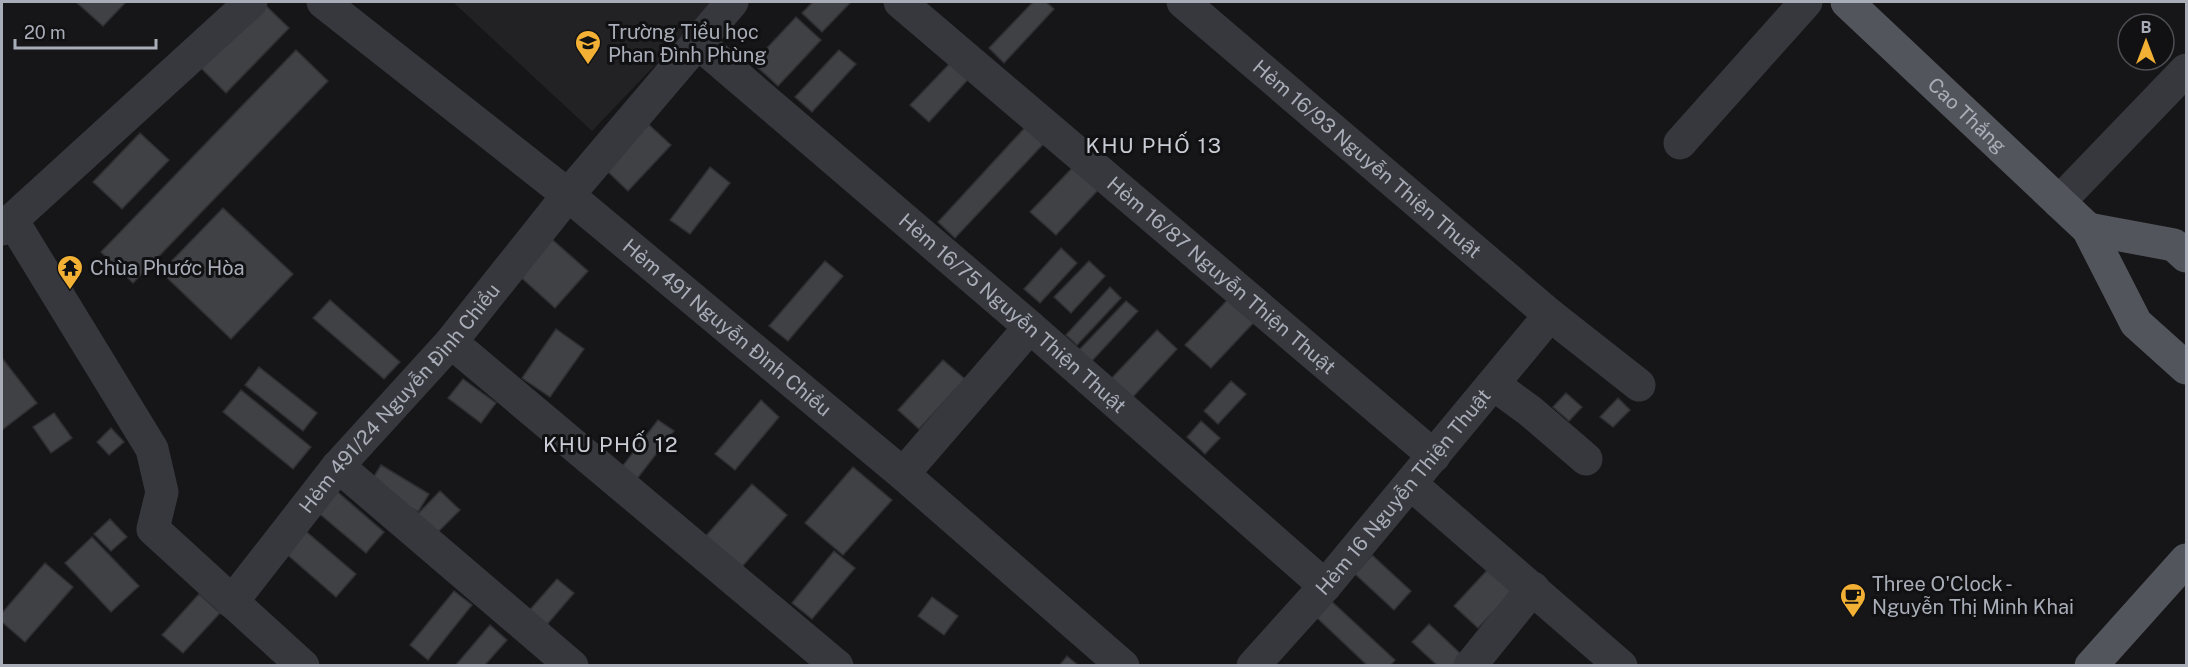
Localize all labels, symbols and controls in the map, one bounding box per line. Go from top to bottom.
scale bar [15,12,156,50]
north arrow [2116,12,2176,72]
text: B [2141,18,2152,37]
place label: Trường Tiểu học Phan Đình Phùng [608,20,767,67]
text: 20 m [24,22,66,43]
school or university icon: Trường Tiểu học Phan Đình Phùng [573,28,603,66]
street label: Hẻm 16/93 Nguyễn Thiện Thuật [1248,55,1486,263]
street label: Cao Thắng [1923,72,2011,158]
district label: KHU PHỐ 13 [1086,131,1222,158]
street label: Hẻm 16/87 Nguyễn Thiện Thuật [1102,172,1341,379]
street label: Hẻm 16/75 Nguyễn Thiện Thuật [894,208,1131,418]
street label: Hẻm 491 Nguyễn Ðình Chiểu [618,234,836,421]
temple icon: Chùa Phước Hòa [55,253,85,291]
place label: Chùa Phước Hòa [90,256,244,280]
street label: Hẻm 491/24 Nguyễn Đình Chiểu [294,279,505,518]
street label: Hẻm 16 Nguyễn Thiện Thuật [1311,384,1496,600]
district label: KHU PHỐ 12 [543,430,679,457]
place label: Three O'Clock - Nguyễn Thị Minh Khai [1872,572,2074,619]
cafe icon: Three O'Clock - Nguyễn Thị Minh Khai [1838,581,1868,619]

